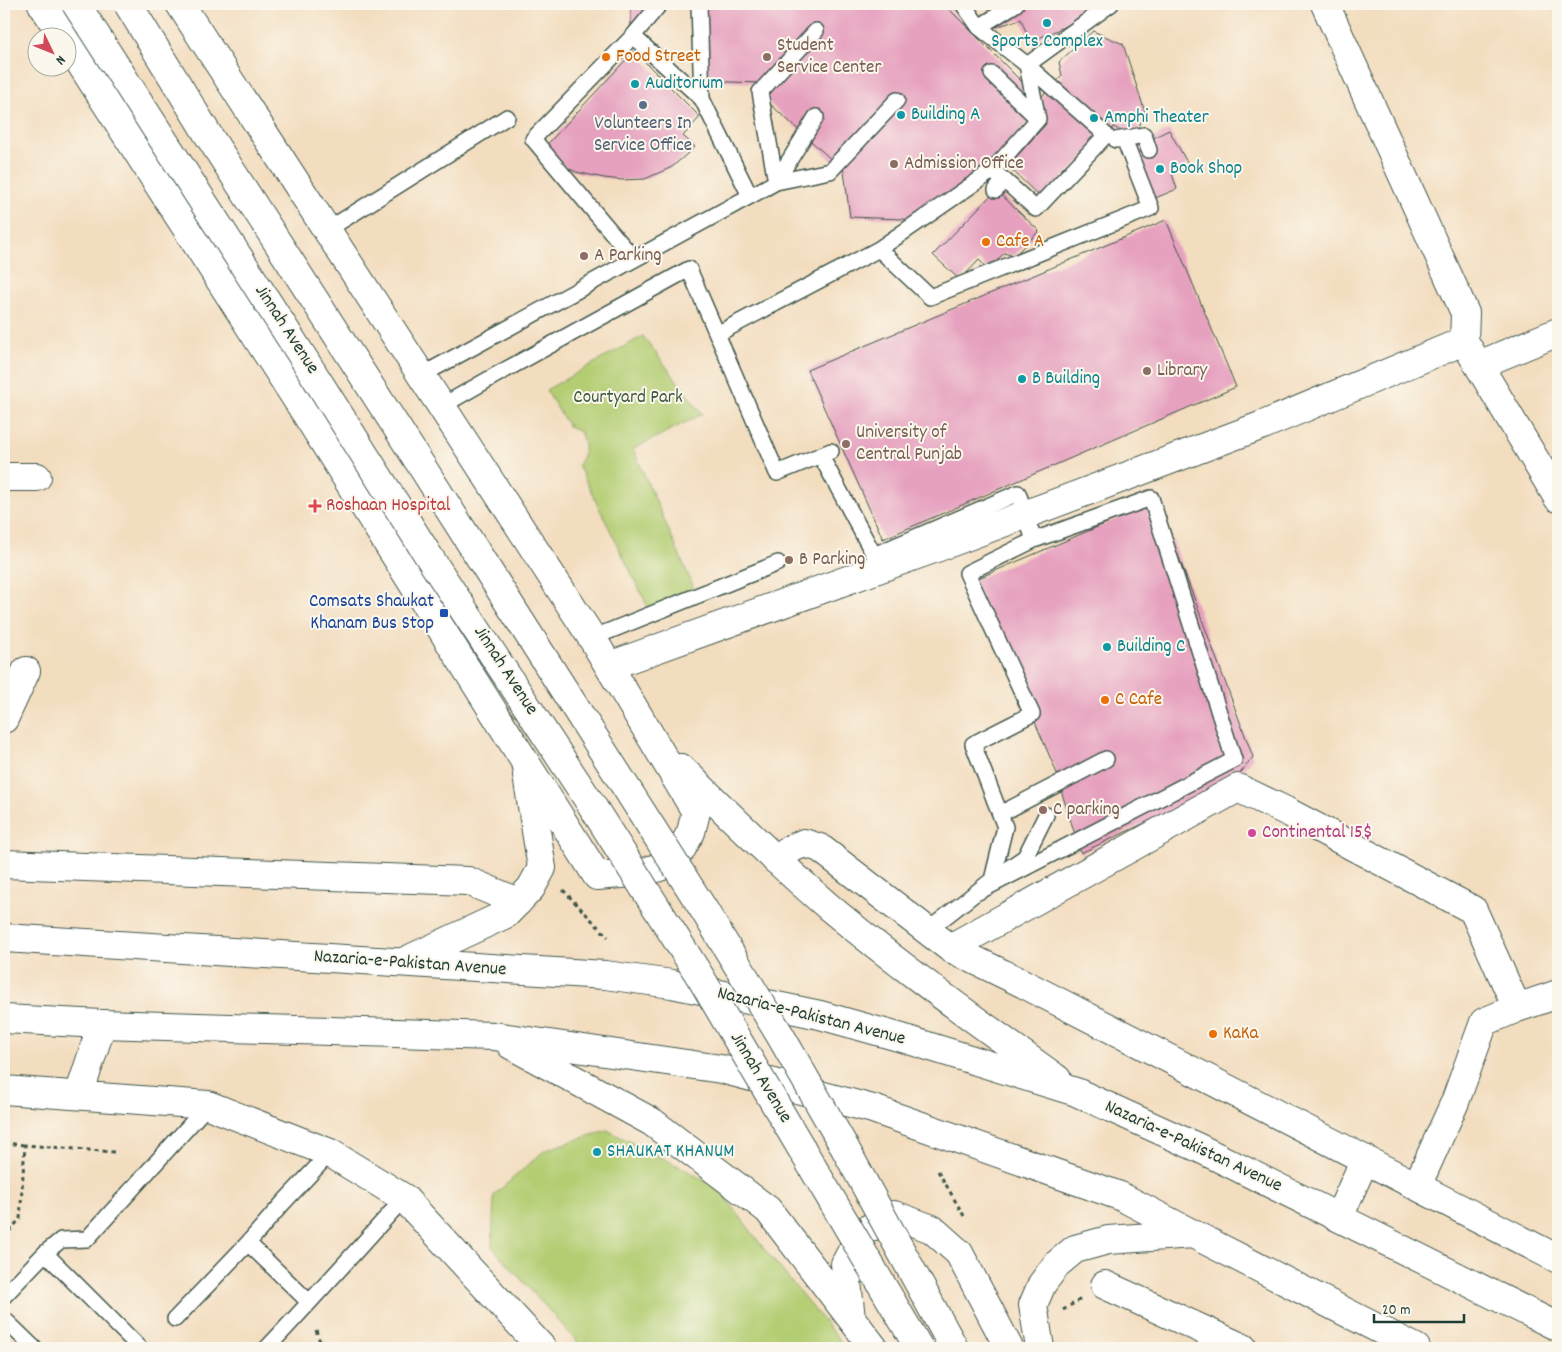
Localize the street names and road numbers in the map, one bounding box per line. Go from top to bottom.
street label: Jinnah Avenue [247,280,325,380]
street label: Jinnah Avenue [466,621,544,721]
street label: Nazaria-e-Pakistan Avenue [313,944,507,984]
street label: Nazaria-e-Pakistan Avenue [714,981,908,1053]
street label: Jinnah Avenue [722,1027,798,1129]
street label: Nazaria-e-Pakistan Avenue [1100,1094,1286,1200]

